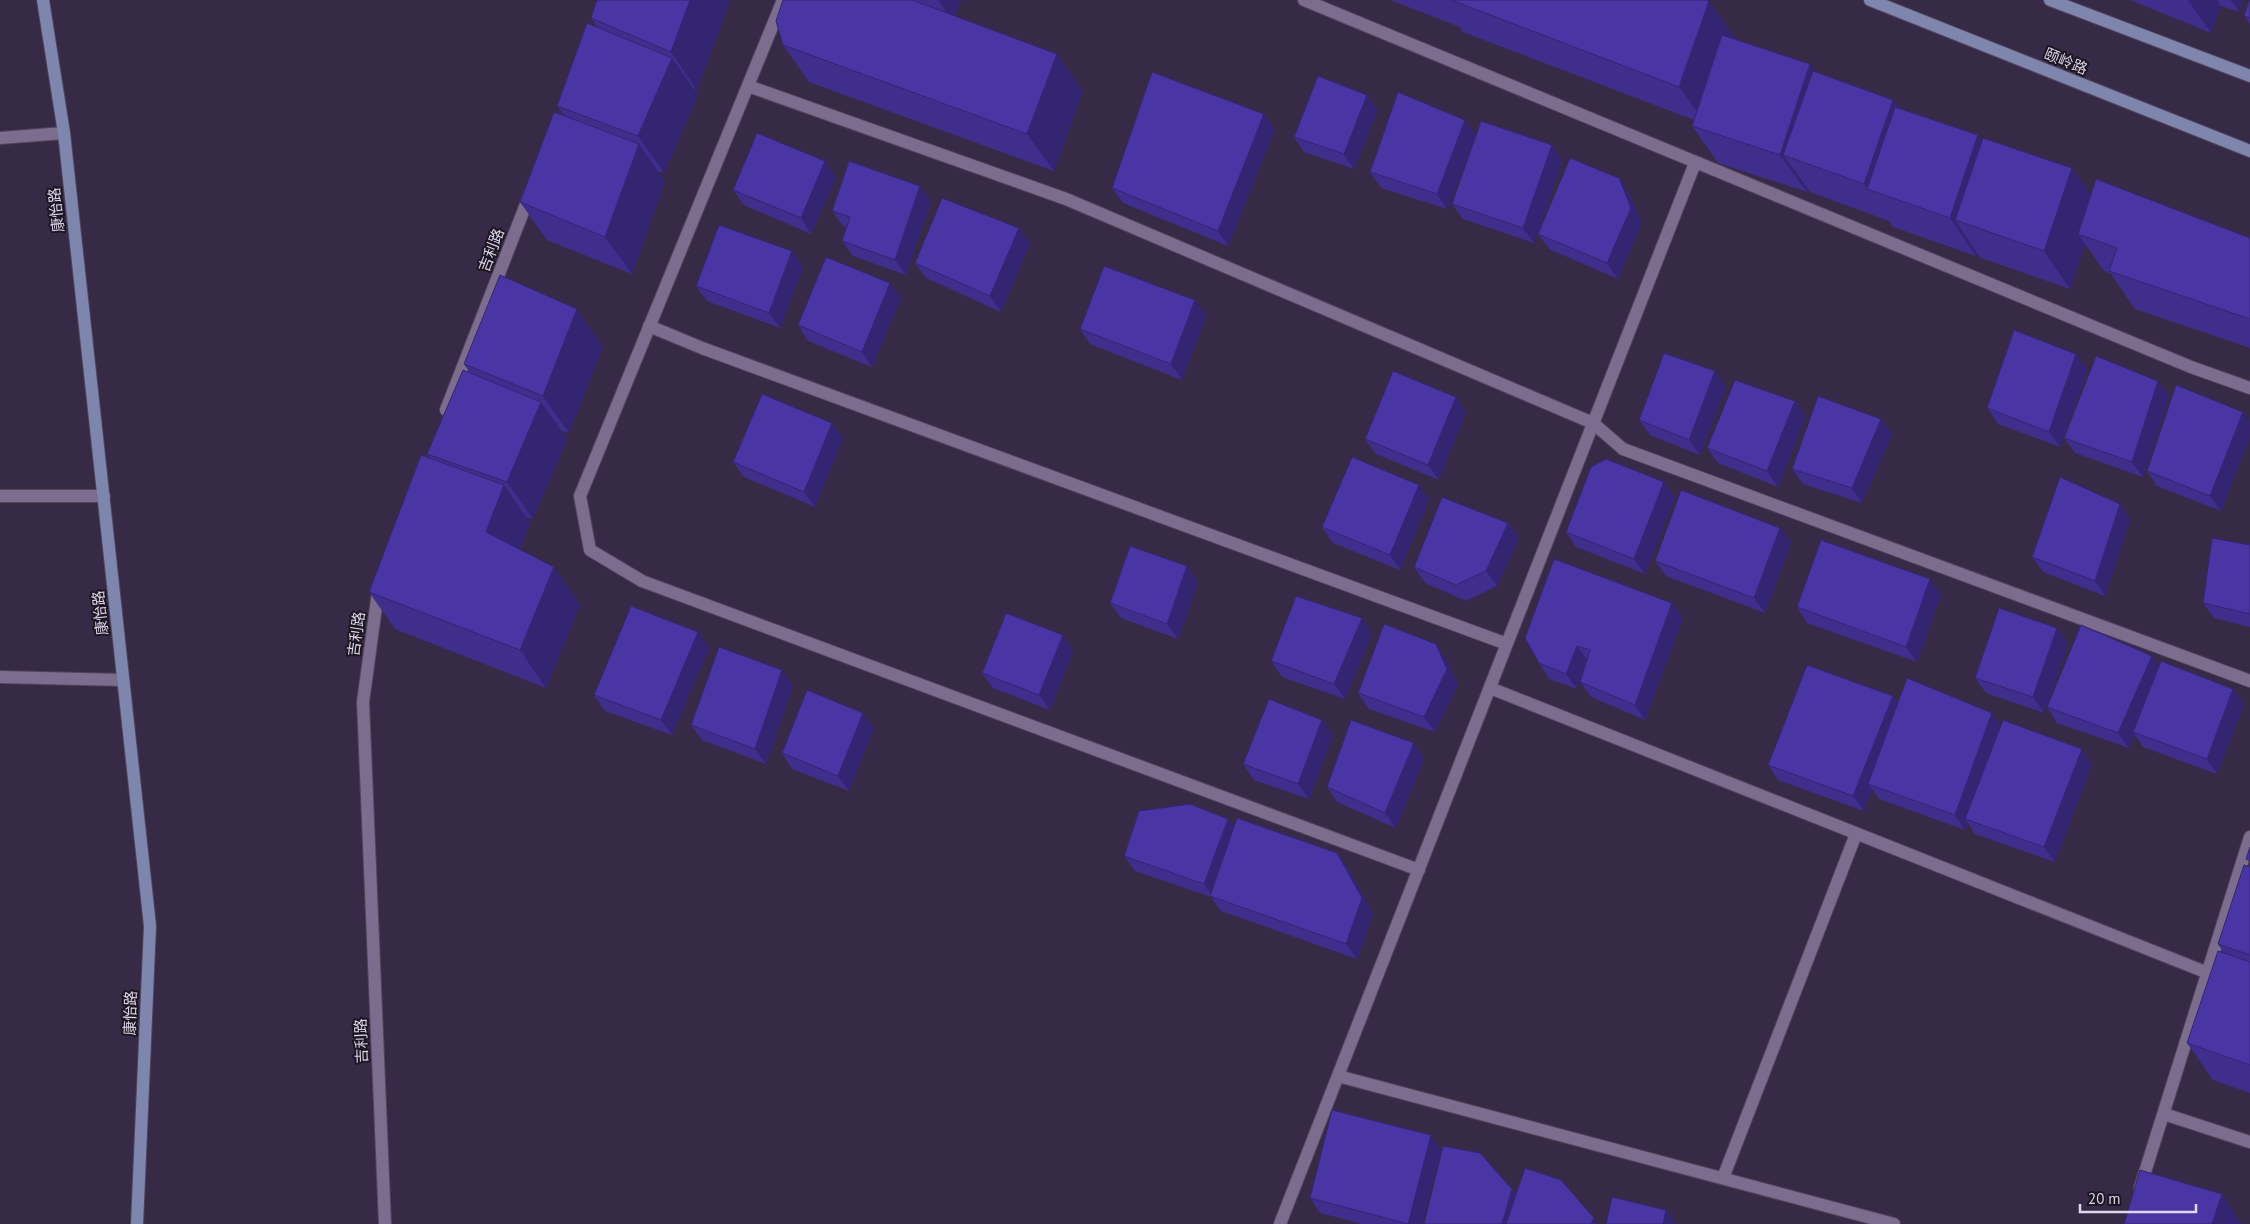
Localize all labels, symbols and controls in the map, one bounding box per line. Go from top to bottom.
street label: 颐岭路 [2042,44,2090,78]
street label: 康怡路 [44,187,68,233]
street label: 吉利路 [474,226,508,274]
street label: 康怡路 [88,590,112,636]
street label: 吉利路 [343,610,369,658]
street label: 康怡路 [120,990,140,1036]
street label: 吉利路 [351,1018,371,1064]
scale bar [2080,1182,2196,1214]
text: 20 m [2088,1189,2121,1208]

